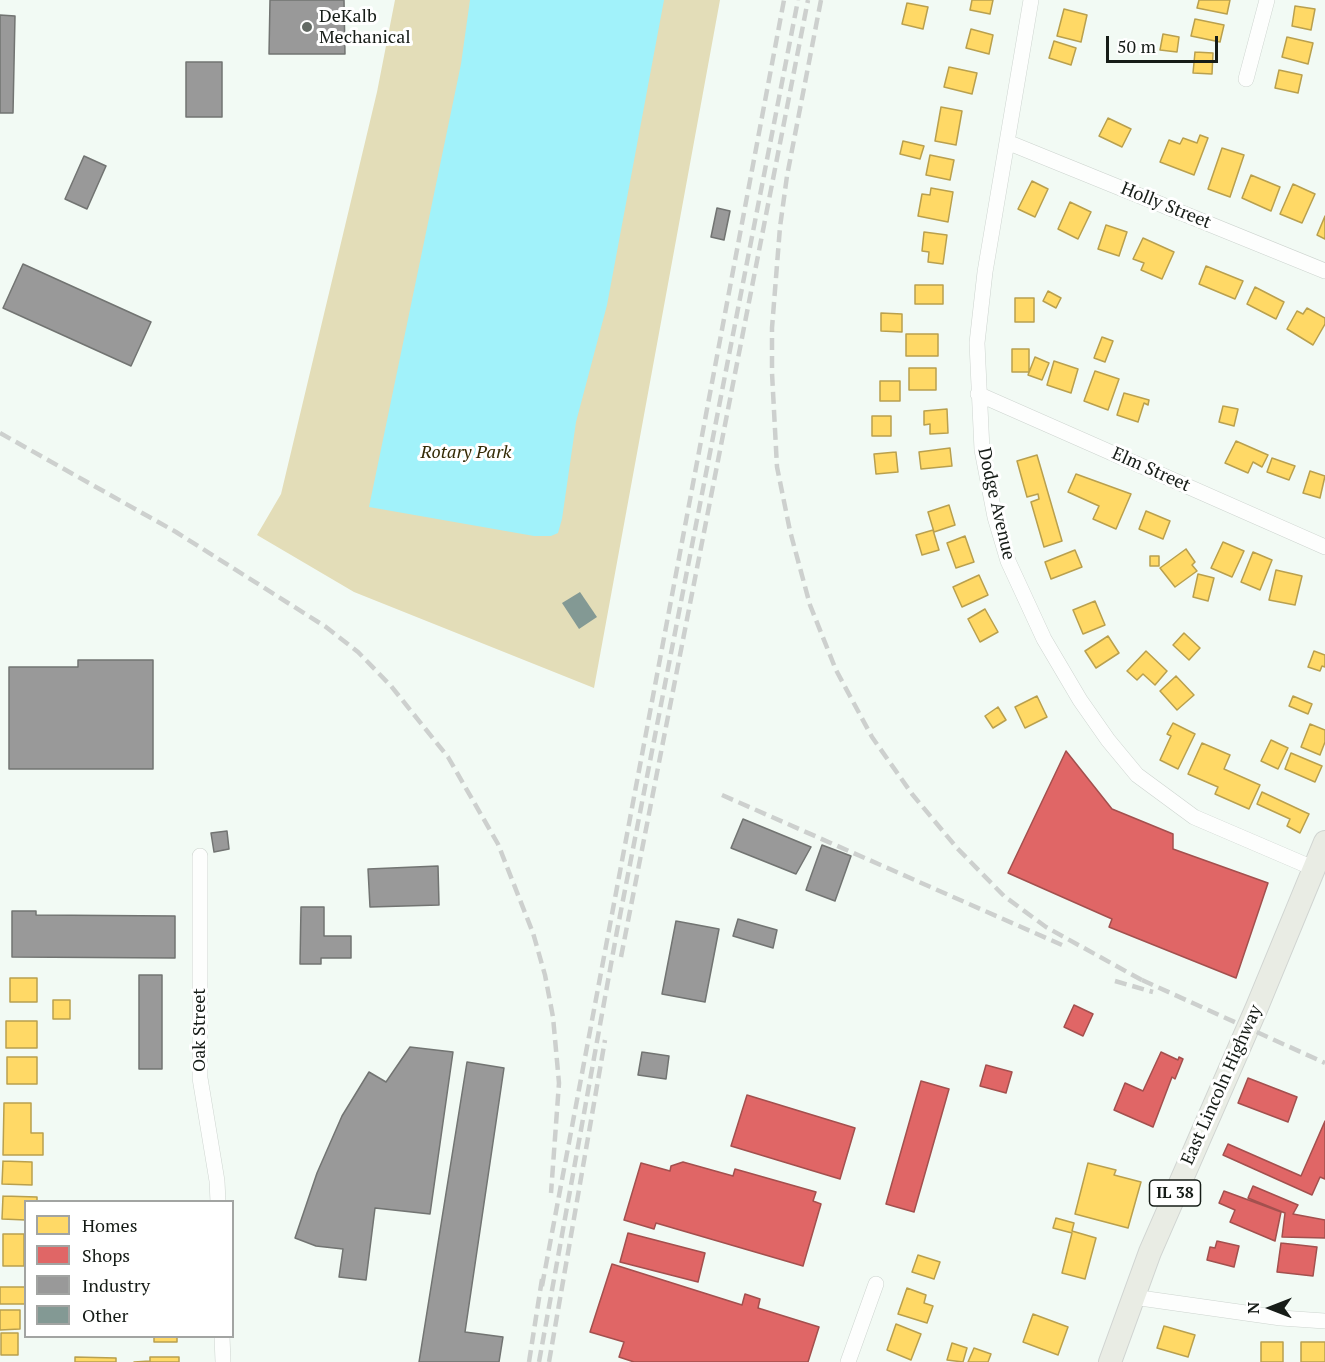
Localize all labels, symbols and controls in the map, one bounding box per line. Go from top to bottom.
place label: DeKalb Mechanical [319,6,411,48]
marker: DeKalb Mechanical [300,20,314,34]
scale bar [1109,24,1222,62]
text: 50 m [1117,34,1156,58]
street label: Holly Street [1118,178,1214,234]
park label: Rotary Park [421,442,511,464]
street label: Elm Street [1108,443,1194,497]
street label: Dodge Avenue [973,446,1019,562]
street label: Oak Street [189,988,211,1072]
street label: East Lincoln Highway [1177,1002,1267,1168]
road number: IL 38 [1150,1180,1200,1206]
legend [24,1200,234,1338]
text: Homes [82,1213,137,1237]
text: Shops [82,1243,130,1267]
text: Industry [82,1273,150,1297]
north arrow [1241,1278,1301,1338]
text: N [1242,1302,1264,1314]
text: Other [82,1303,129,1327]

